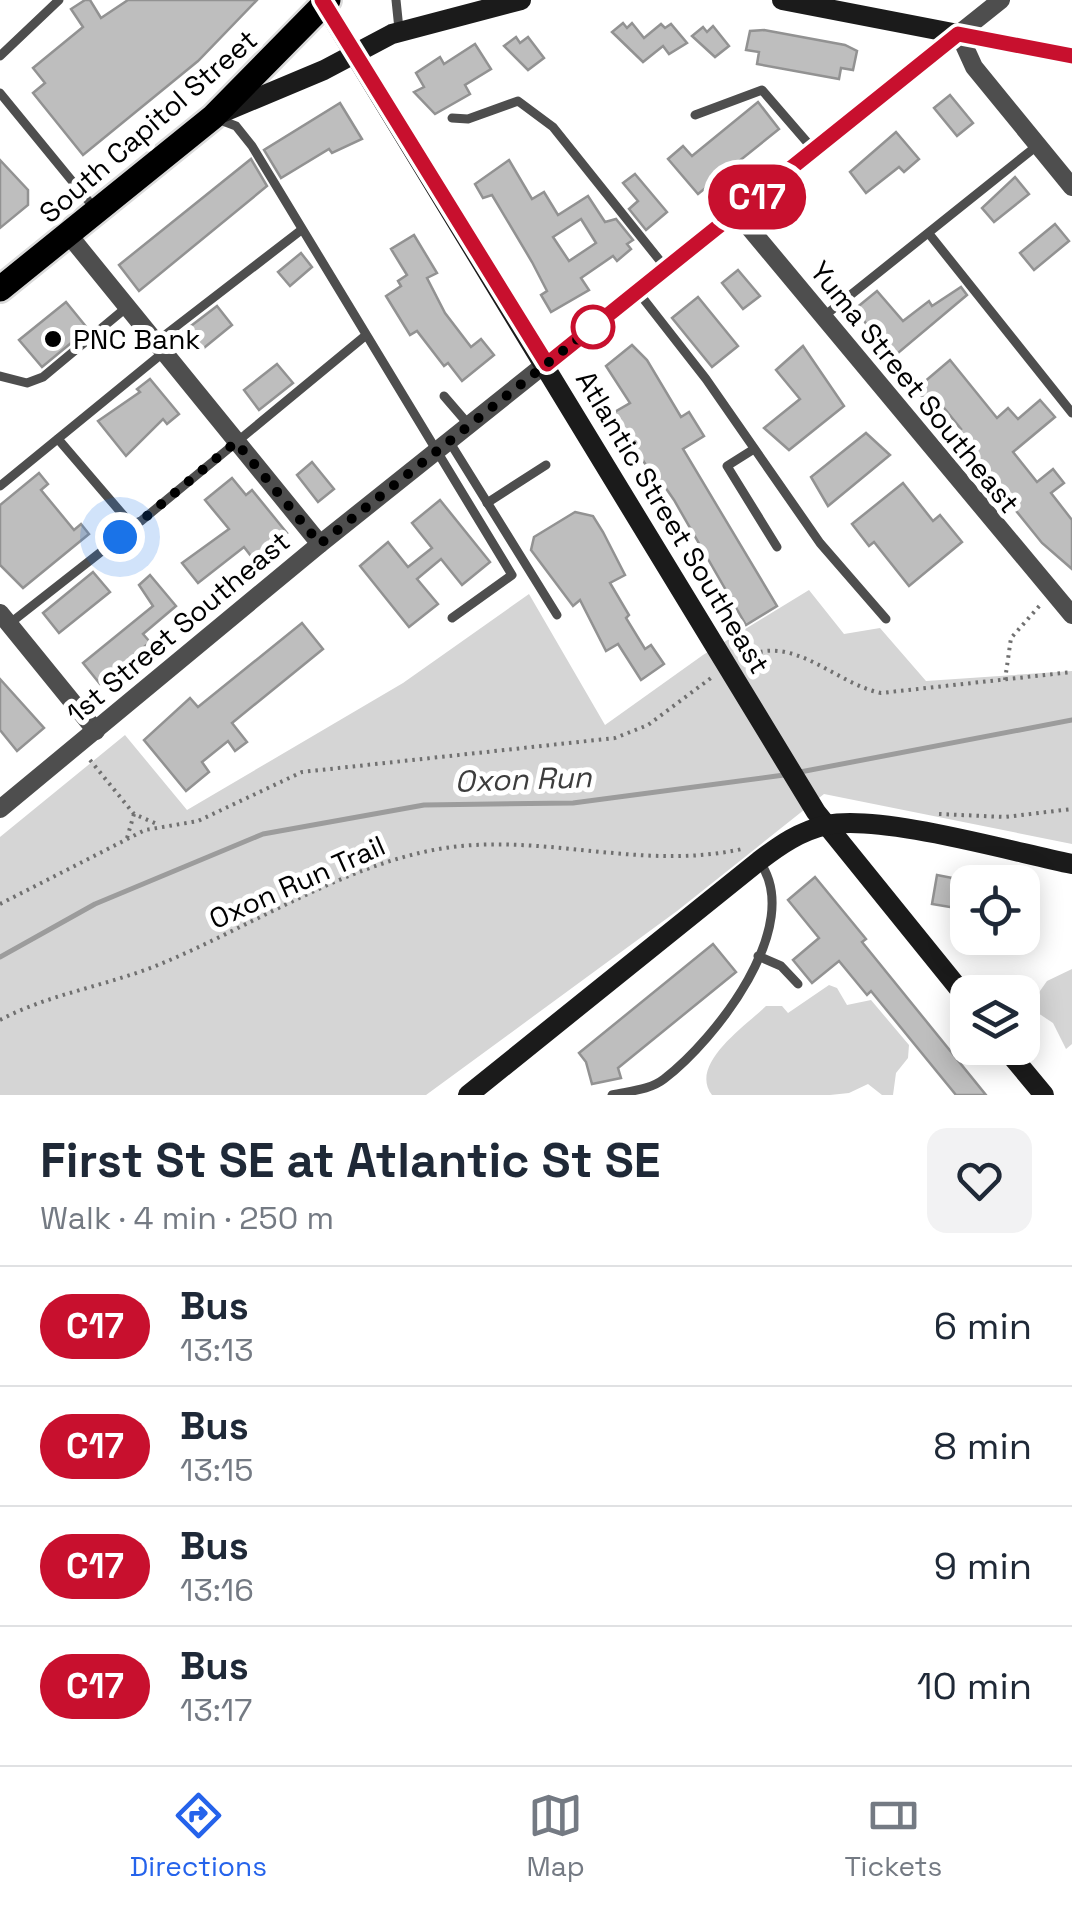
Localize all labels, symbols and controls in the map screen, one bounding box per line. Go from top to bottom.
street label: South Capitol Street [32,22,264,230]
line badge: C17 [700,164,814,230]
text: C17 [728,175,786,219]
street label: Yuma Street Southeast [802,254,1028,520]
unlabelled marker [572,306,614,348]
place label: PNC Bank [73,321,200,357]
marker: PNC Bank [42,328,64,350]
street label: Atlantic Street Southeast [568,364,778,680]
your location [95,512,145,562]
street label: 1st Street Southeast [59,523,297,731]
water label: Oxon Run [454,757,593,801]
street label: Oxon Run Trail [203,827,391,937]
map controls [950,865,1040,1065]
button: locate [950,865,1040,955]
button: layers [950,975,1040,1065]
button: heart [927,1128,1032,1233]
text: First St SE at Atlantic St SE [40,1130,660,1191]
text: Walk · 4 min · 250 m [40,1198,334,1238]
text: Bus [180,1282,249,1330]
text: 6 min [934,1302,1032,1350]
text: C17 [66,1304,124,1348]
text: 13:13 [180,1330,254,1370]
text: Bus [180,1402,249,1450]
text: 8 min [933,1422,1032,1470]
text: C17 [66,1424,124,1468]
text: 13:15 [180,1450,253,1490]
text: Bus [180,1522,249,1570]
text: 9 min [934,1542,1032,1590]
text: C17 [66,1544,124,1588]
text: 13:16 [180,1570,254,1610]
text: Bus [180,1642,249,1690]
text: 10 min [917,1662,1032,1710]
text: C17 [66,1664,124,1708]
text: 13:17 [180,1690,252,1730]
tab: Directions [130,1788,267,1884]
tab: Map [527,1788,585,1884]
tab: Tickets [844,1788,942,1884]

